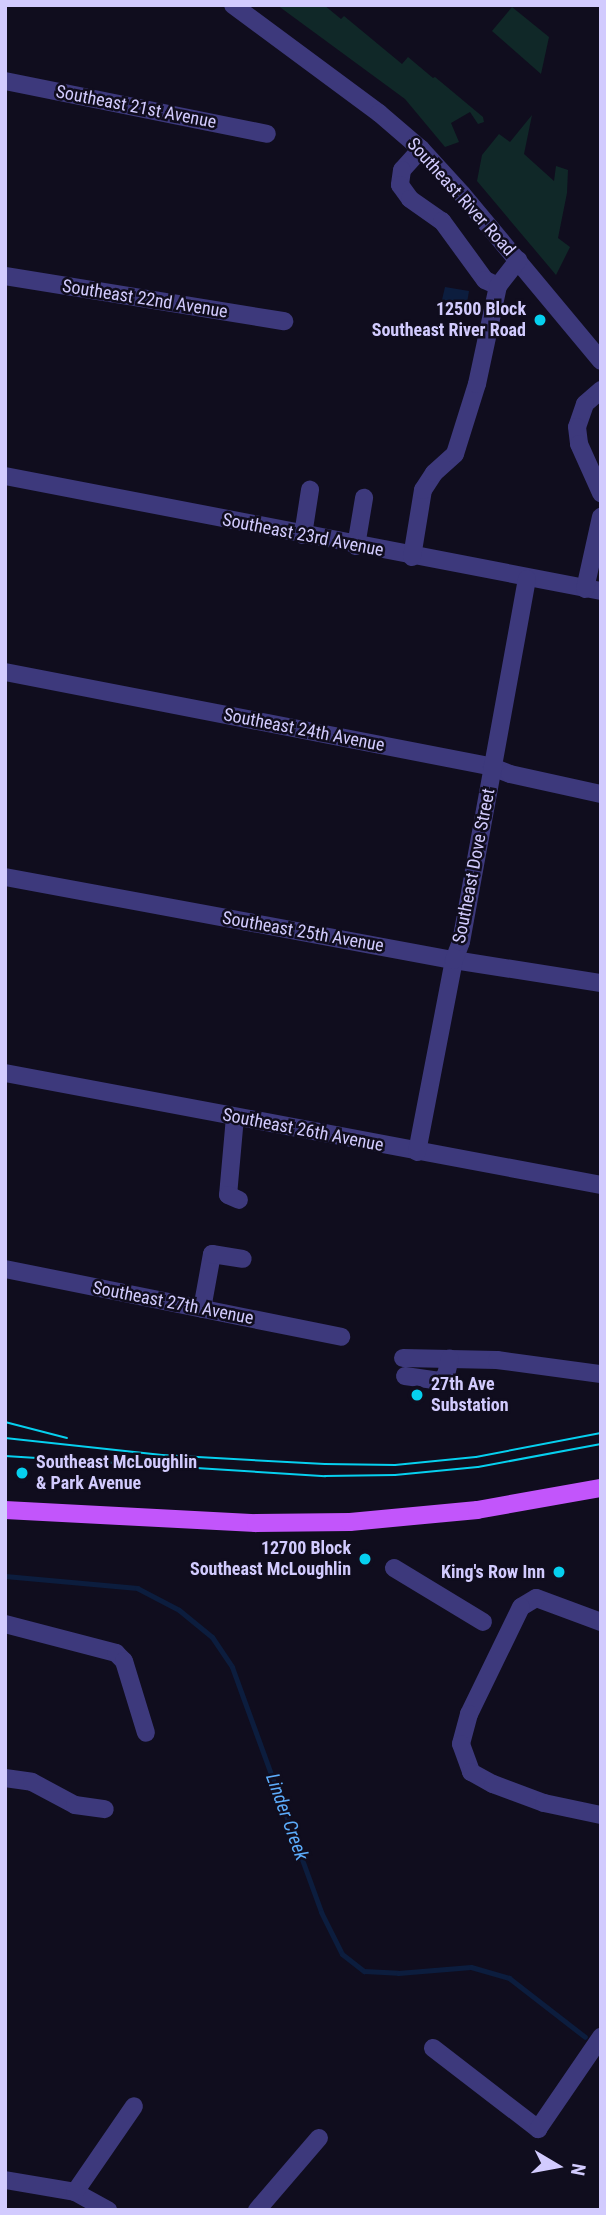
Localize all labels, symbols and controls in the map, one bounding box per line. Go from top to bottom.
street label: Southeast 21st Avenue [54,81,218,133]
street label: Southeast River Road [402,134,520,260]
street label: Southeast 22nd Avenue [61,275,229,323]
place label: 12500 Block Southeast River Road [372,299,526,342]
marker: 12500 Block Southeast River Road [532,312,548,328]
street label: Southeast 23rd Avenue [221,509,385,561]
street label: Southeast 24th Avenue [222,704,386,756]
street label: Southeast Dove Street [448,787,500,945]
street label: Southeast 25th Avenue [221,907,385,957]
street label: Southeast 26th Avenue [221,1104,385,1156]
street label: Southeast 27th Avenue [91,1277,255,1329]
place label: 27th Ave Substation [431,1374,509,1416]
marker: 27th Ave Substation [409,1387,425,1403]
place label: Southeast McLoughlin & Park Avenue [36,1452,197,1494]
marker: Southeast McLoughlin & Park Avenue [14,1465,30,1481]
place label: 12700 Block Southeast McLoughlin [190,1538,351,1580]
marker: 12700 Block Southeast McLoughlin [357,1551,373,1567]
place label: King's Row Inn [441,1561,545,1583]
marker: King's Row Inn [551,1564,567,1580]
water label: Linder Creek [261,1770,313,1864]
north arrow [522,2131,592,2201]
text: N [566,2162,591,2177]

